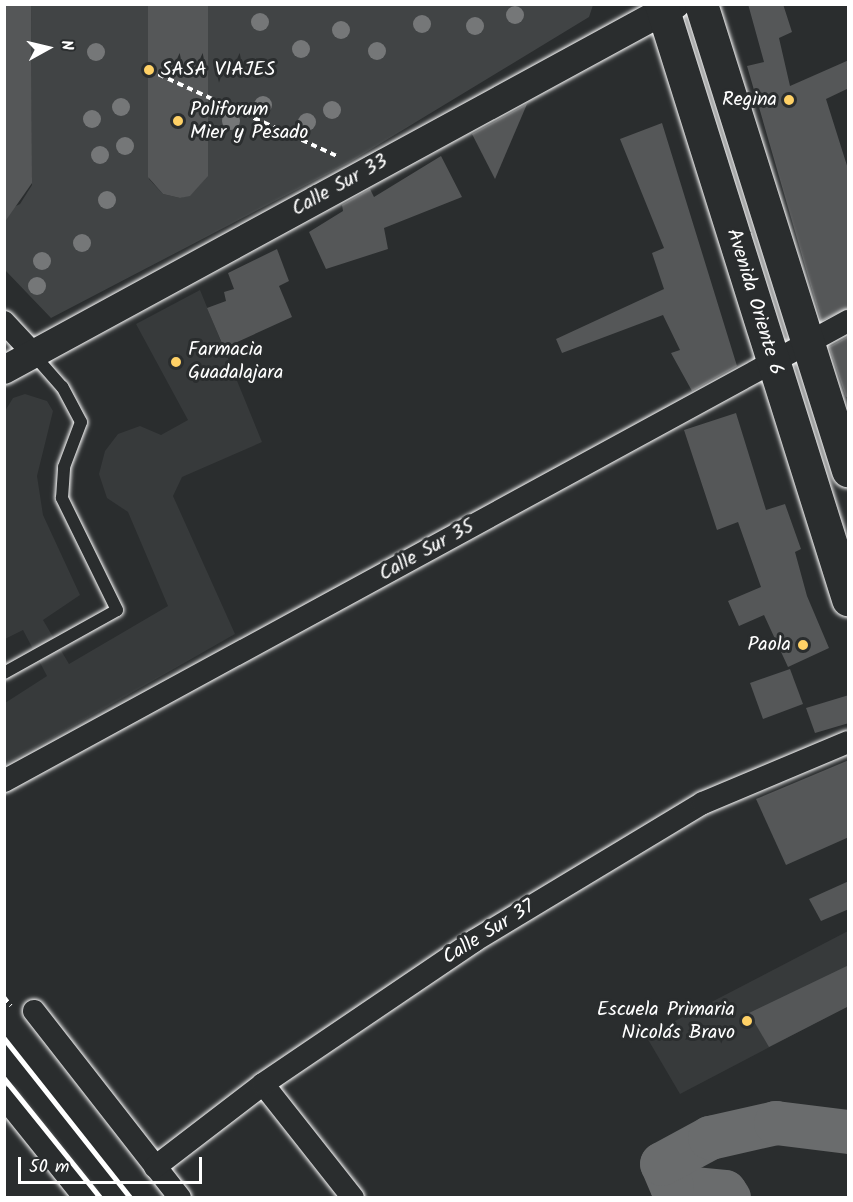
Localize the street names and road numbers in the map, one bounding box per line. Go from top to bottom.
street label: Calle Sur 33 [288,150,392,222]
street label: Avenida Oriente 6 [720,226,788,378]
street label: Calle Sur 35 [375,515,479,587]
street label: Calle Sur 37 [439,895,539,971]

